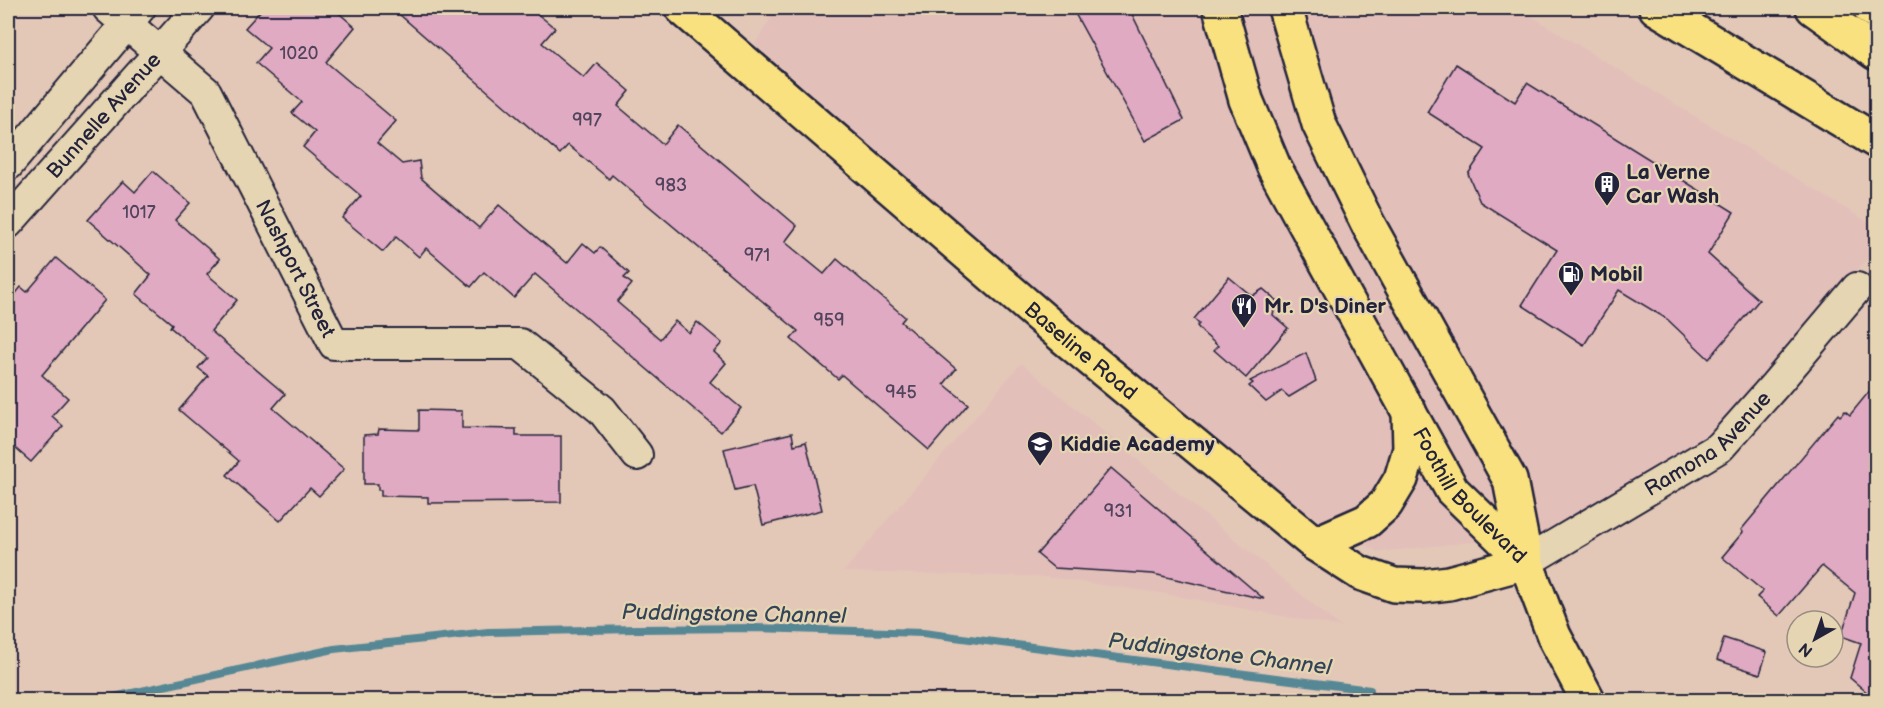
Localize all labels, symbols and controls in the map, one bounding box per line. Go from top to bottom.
house number: 1020 [280,43,318,64]
street label: Bunnelle Avenue [41,48,167,184]
house number: 997 [572,110,602,131]
place label: La Verne Car Wash [1626,160,1719,209]
building icon: La Verne Car Wash [1592,169,1622,207]
house number: 983 [655,175,687,196]
street label: Nashport Street [250,196,341,342]
house number: 1017 [122,202,156,223]
house number: 971 [744,245,770,266]
fuel station icon: Mobil [1556,259,1586,297]
place label: Mobil [1590,262,1643,287]
restaurant icon: Mr. D's Diner [1229,291,1259,329]
place label: Mr. D's Diner [1264,294,1386,319]
street label: Baseline Road [1019,297,1142,405]
house number: 959 [813,310,845,331]
house number: 945 [885,382,917,403]
street label: Ramona Avenue [1640,386,1777,502]
street label: Foothill Boulevard [1407,423,1532,569]
school or university icon: Kiddie Academy [1025,429,1055,467]
place label: Kiddie Academy [1060,432,1215,457]
house number: 931 [1104,501,1132,522]
water label: Puddingstone Channel [621,599,847,630]
north arrow [1785,609,1845,669]
water label: Puddingstone Channel [1107,627,1334,682]
text: N [1796,638,1817,660]

